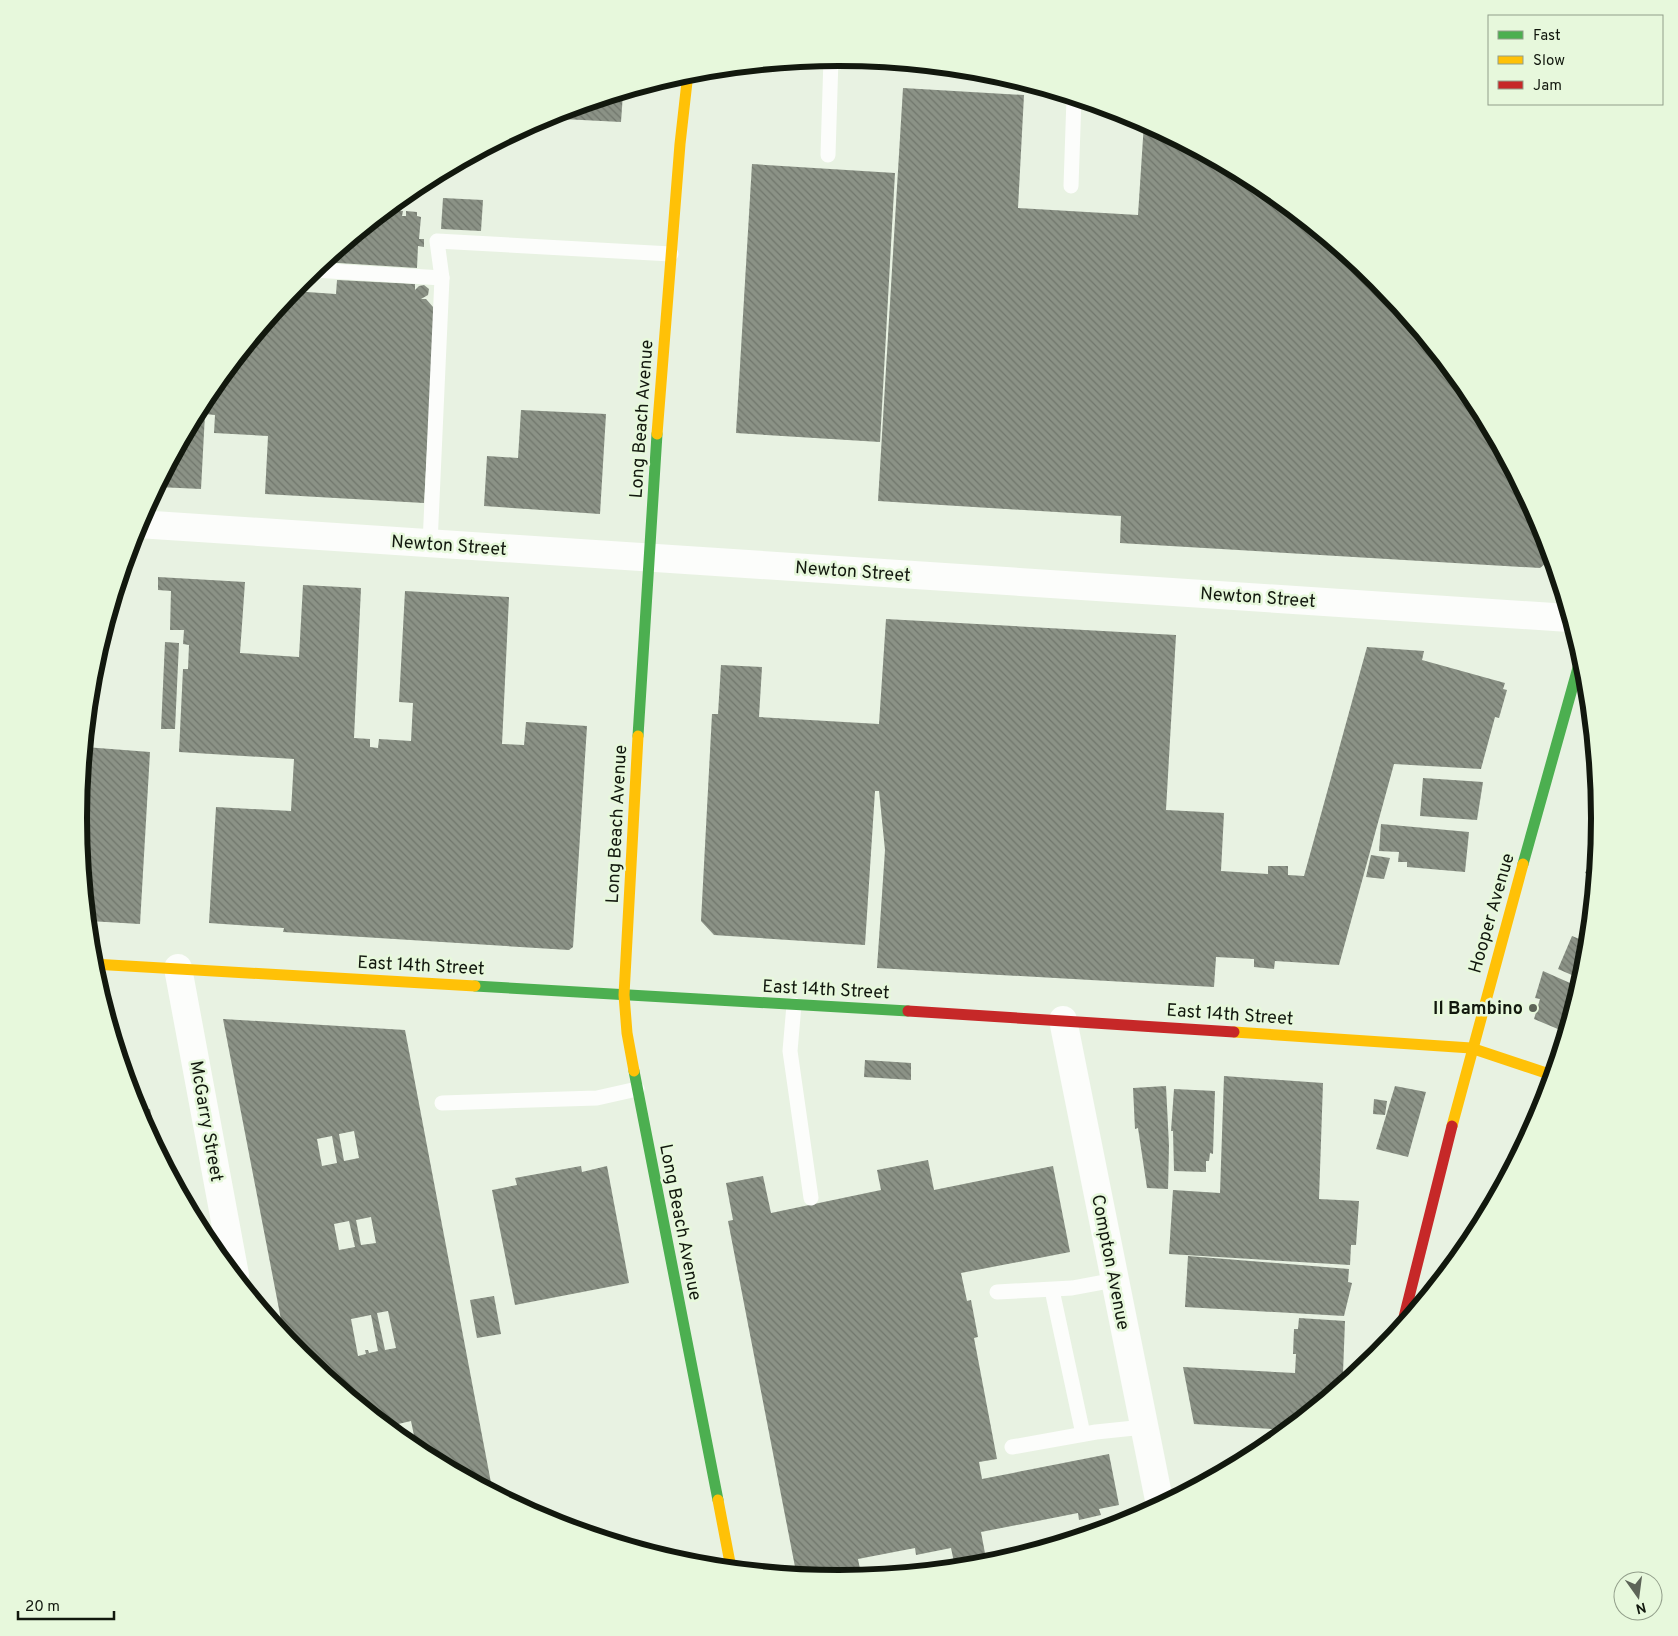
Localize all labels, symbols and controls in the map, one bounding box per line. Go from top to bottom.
legend [1488,15,1663,105]
text: Fast [1533,27,1561,46]
text: Slow [1533,52,1565,71]
text: Jam [1533,77,1562,96]
street label: Long Beach Avenue [625,339,660,499]
street label: Newton Street [390,531,507,562]
street label: Newton Street [794,557,911,588]
street label: Newton Street [1199,583,1316,614]
street label: Long Beach Avenue [602,744,633,904]
street label: Hooper Avenue [1464,851,1521,976]
street label: East 14th Street [357,952,485,981]
street label: East 14th Street [762,976,890,1005]
place label: Il Bambino [1433,998,1523,1021]
street label: East 14th Street [1166,1000,1294,1031]
marker: Il Bambino [1527,1002,1539,1014]
street label: McGarry Street [184,1059,227,1184]
street label: Long Beach Avenue [653,1142,706,1302]
street label: Compton Avenue [1085,1193,1134,1332]
north arrow [1613,1571,1663,1621]
scale bar [18,1588,114,1620]
text: 20 m [25,1598,60,1617]
text: N [1634,1598,1648,1617]

